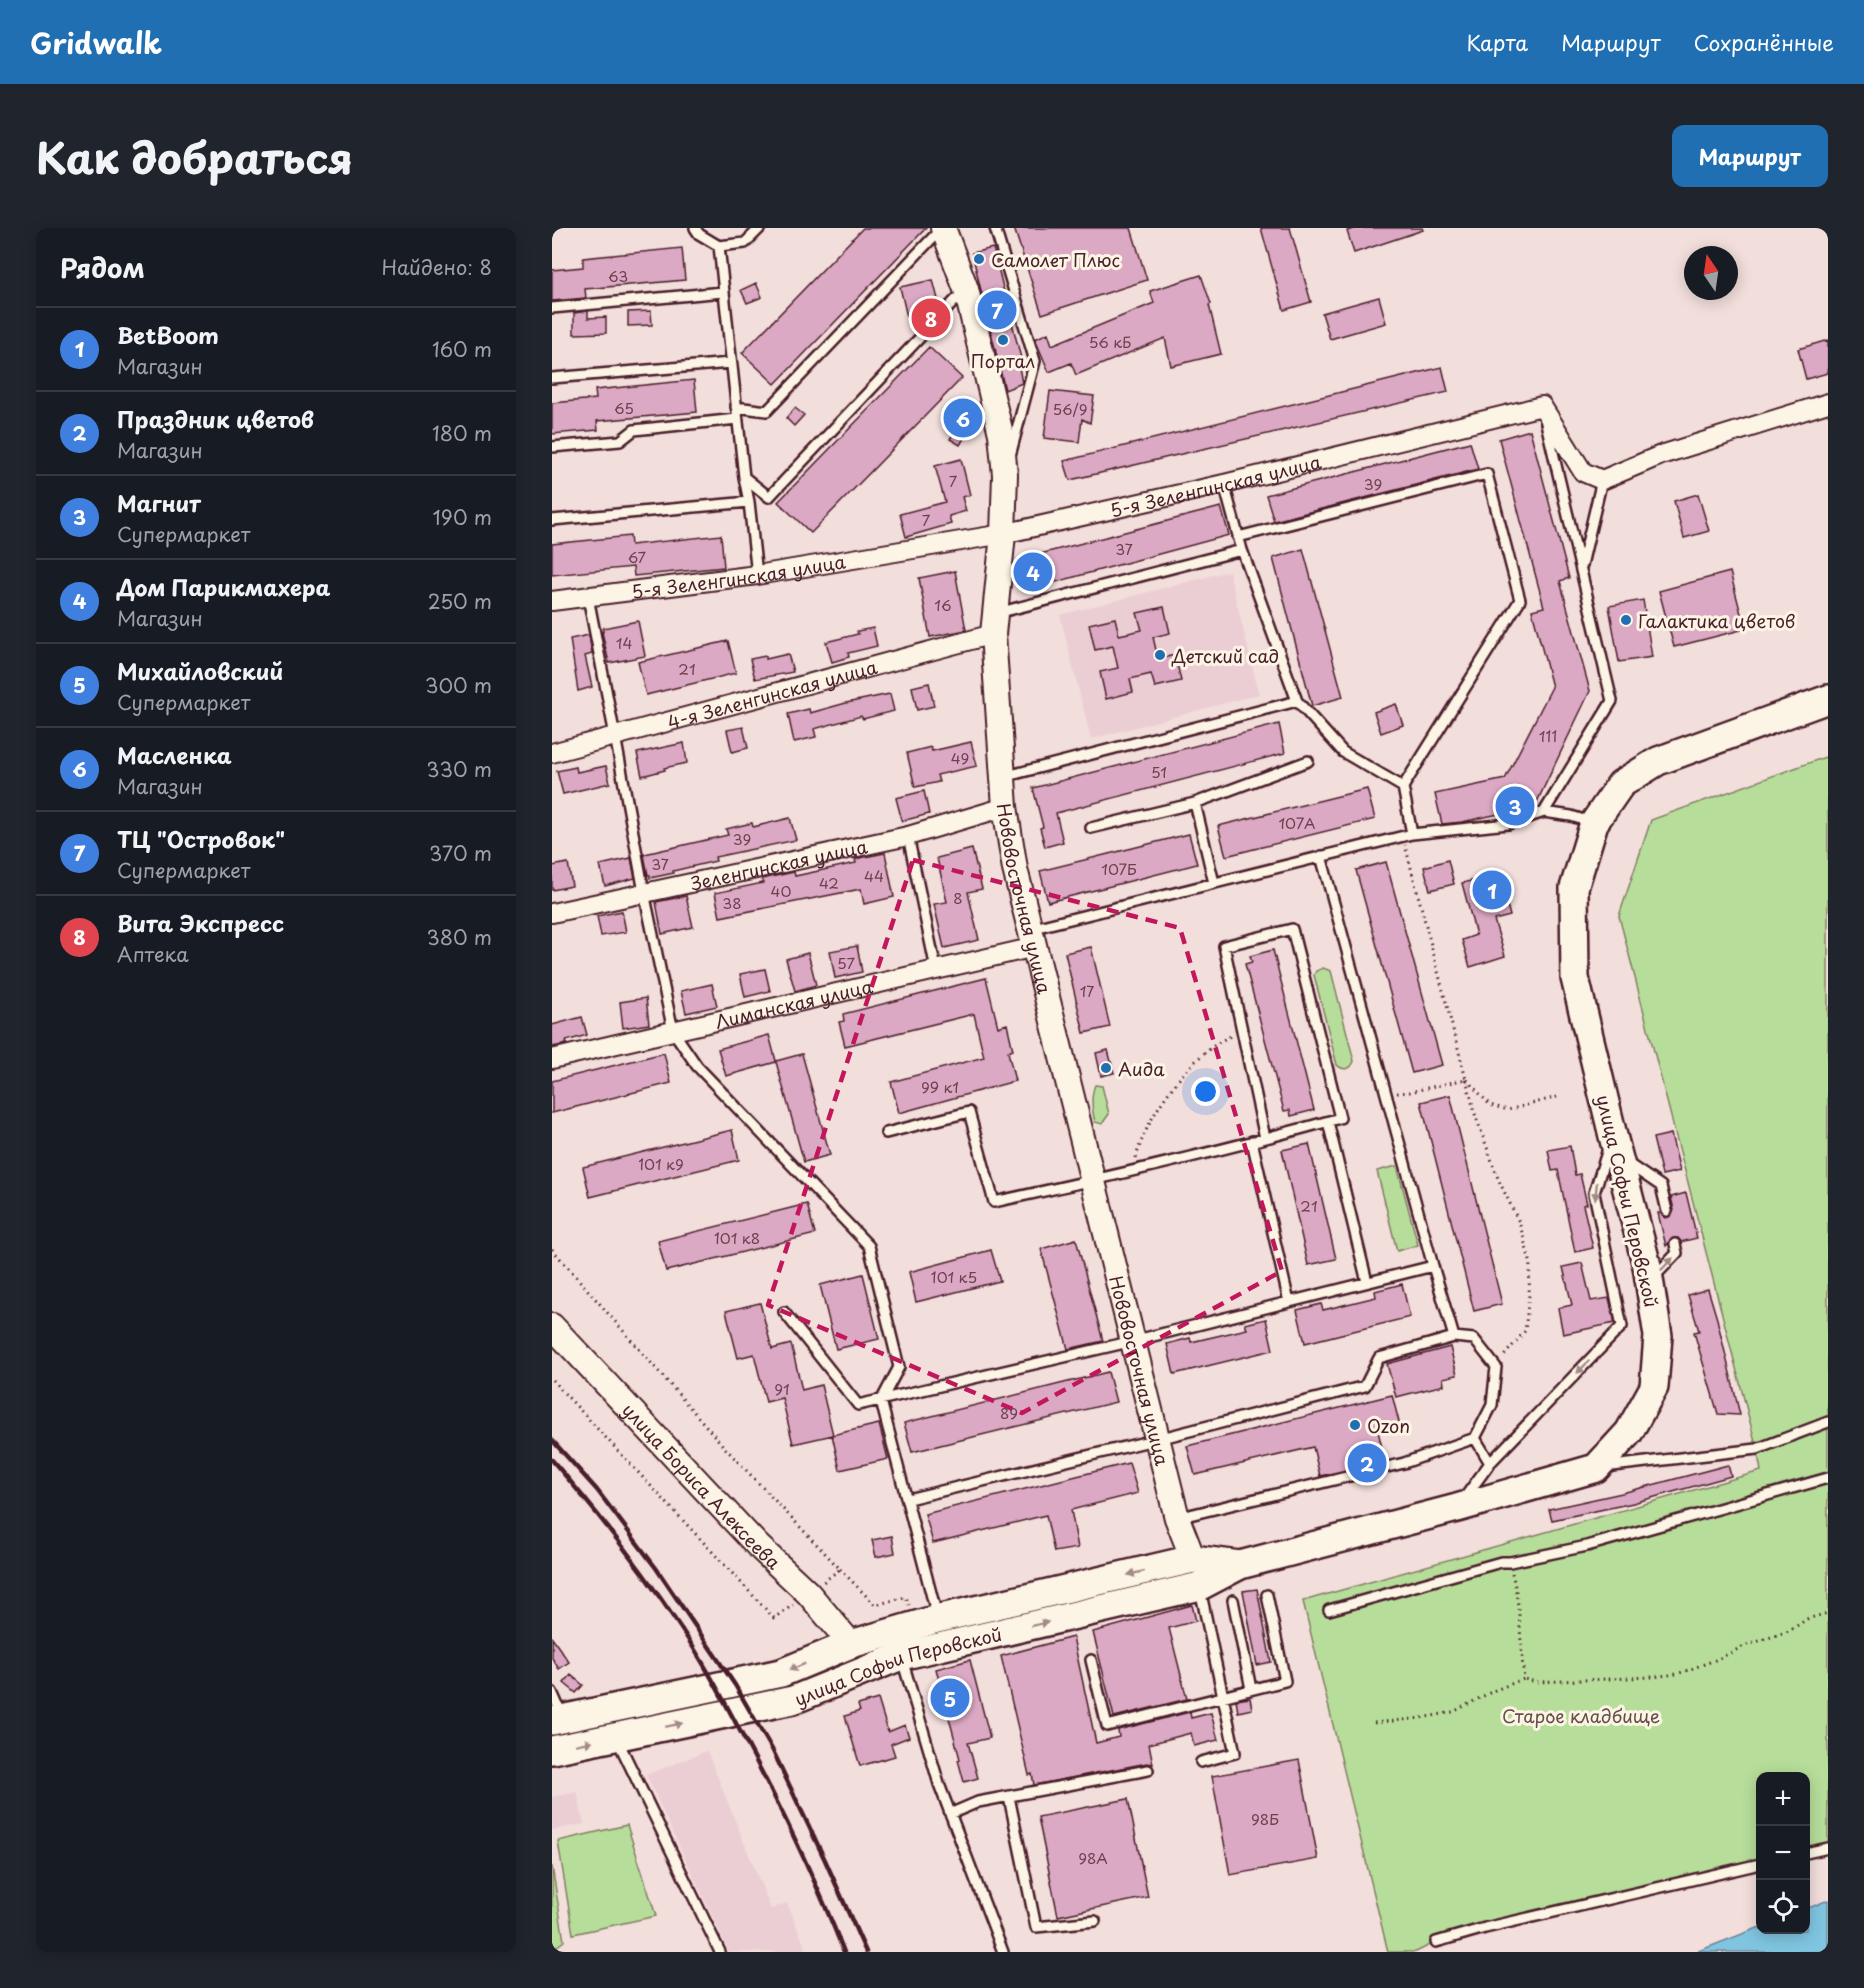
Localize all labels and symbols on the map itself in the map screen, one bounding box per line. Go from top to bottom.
place label: Самолет Плюс [991,246,1120,273]
north arrow [1684,246,1738,300]
marker: Самолет Плюс [972,252,986,266]
house number: 63 [608,264,628,287]
pin: 7 [978,288,1016,332]
pin: 8 [912,296,950,340]
house number: 56 кБ [1089,330,1131,353]
marker: Портал [996,333,1010,347]
place label: Портал [971,347,1035,374]
house number: 65 [614,396,634,419]
pin: 6 [944,396,982,441]
house number: 56/9 [1052,397,1088,420]
street label: 5-я Зеленгинская улица [1107,447,1324,523]
house number: 7 [949,469,958,492]
house number: 39 [1364,472,1382,495]
house number: 7 [922,508,931,531]
house number: 37 [1115,537,1133,560]
house number: 67 [628,545,647,568]
street label: 5-я Зеленгинская улица [630,547,848,604]
pin: 4 [1014,550,1052,594]
house number: 16 [934,593,952,616]
place label: Галактика цветов [1638,607,1795,634]
marker: Галактика цветов [1619,613,1633,627]
house number: 14 [616,631,632,654]
place label: Детский сад [1171,642,1279,669]
marker: Детский сад [1153,648,1167,662]
street label: 4-я Зеленгинская улица [664,652,881,735]
house number: 21 [678,657,696,680]
house number: 111 [1539,724,1557,747]
house number: 49 [951,746,969,769]
house number: 51 [1151,760,1167,783]
pin: 3 [1496,784,1534,828]
street label: Нововосточная улица [991,801,1059,997]
house number: 107А [1278,811,1316,834]
house number: 39 [733,827,751,850]
street label: Зеленгинская улица [688,832,870,896]
house number: 37 [651,852,669,875]
house number: 107Б [1101,857,1137,880]
house number: 44 [864,864,884,887]
pin: 1 [1472,868,1512,912]
house number: 42 [819,871,839,894]
house number: 40 [771,879,791,902]
house number: 8 [953,886,963,909]
house number: 38 [722,891,742,914]
house number: 57 [837,951,855,974]
street label: Лиманская улица [712,972,876,1034]
house number: 17 [1080,979,1094,1002]
place label: Аида [1118,1055,1165,1082]
marker: Аида [1099,1061,1113,1075]
house number: 99 к1 [921,1075,959,1098]
your location [1191,1077,1220,1106]
street label: улица Софьи Перовской [1590,1092,1666,1310]
house number: 101 к9 [638,1152,684,1175]
one-way arrow [1591,1182,1601,1201]
house number: 21 [1300,1194,1318,1217]
house number: 101 к8 [714,1226,760,1249]
one-way arrow [1660,1257,1674,1271]
house number: 101 к5 [931,1265,977,1288]
street label: Нововосточная улица [1103,1273,1177,1469]
one-way arrow [1577,1359,1590,1374]
house number: 91 [774,1377,790,1400]
street label: улица Бориса Алексеева [617,1396,788,1575]
house number: 89 [1000,1401,1018,1424]
place label: Ozon [1367,1412,1410,1439]
marker: Ozon [1348,1418,1362,1432]
pin: 2 [1348,1440,1386,1486]
one-way arrow [1127,1568,1146,1578]
one-way arrow [1031,1618,1049,1628]
street label: улица Софьи Перовской [790,1619,1004,1712]
one-way arrow [787,1662,805,1672]
pin: 5 [930,1676,970,1720]
park label: Старое кладбище [1502,1702,1660,1729]
one-way arrow [664,1720,683,1729]
one-way arrow [575,1738,593,1748]
house number: 98Б [1251,1807,1279,1830]
house number: 98А [1078,1846,1108,1869]

